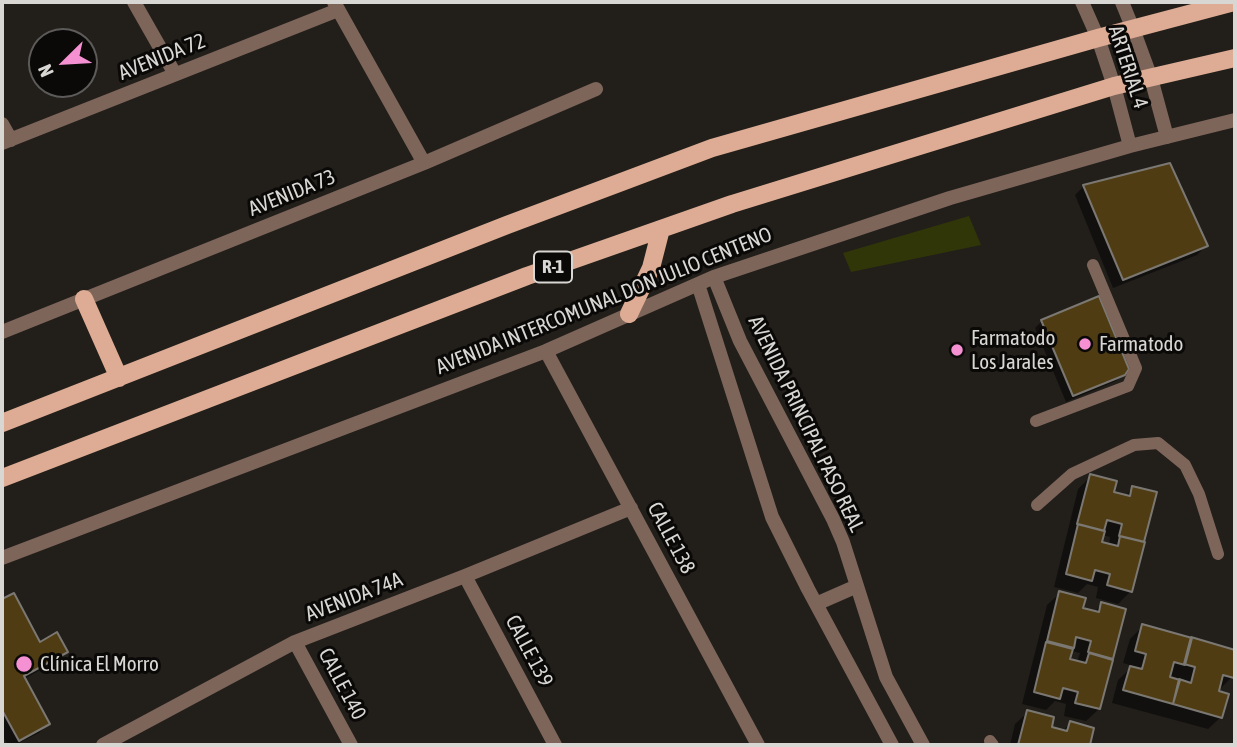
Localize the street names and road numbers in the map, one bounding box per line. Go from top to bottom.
street label: ARTERIAL 4 [1103,22,1153,112]
street label: AVENIDA 72 [115,28,209,86]
street label: AVENIDA 73 [245,164,339,222]
street label: AVENIDA INTERCOMUNAL DON JULIO CENTENO [432,222,776,380]
road number: R-1 [534,252,572,282]
street label: AVENIDA PRINCIPAL PASO REAL [743,312,869,536]
street label: CALLE 138 [642,498,700,578]
street label: AVENIDA 74A [302,567,406,627]
street label: CALLE 139 [500,611,558,691]
street label: CALLE 140 [313,644,371,724]

